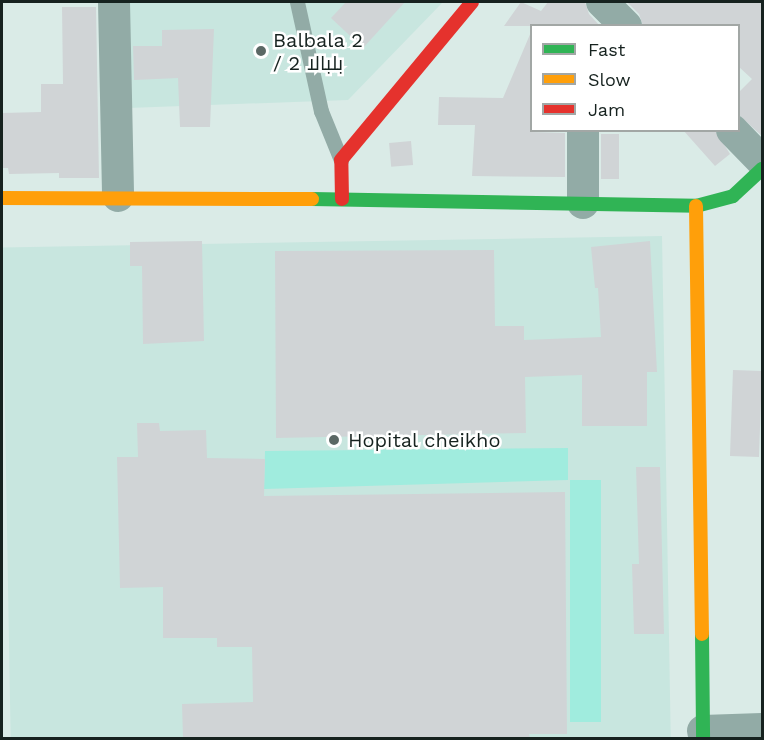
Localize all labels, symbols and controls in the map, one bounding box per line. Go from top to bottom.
legend [530,24,740,132]
place label: Balbala 2 / بلبالا 2 [273,28,363,75]
text: Fast [588,39,625,60]
marker: Balbala 2 / بلبالا 2 [254,44,268,58]
text: Slow [588,69,631,90]
text: Jam [588,99,625,120]
place label: Hopital cheikho [348,428,501,452]
marker: Hopital cheikho [325,431,343,449]

